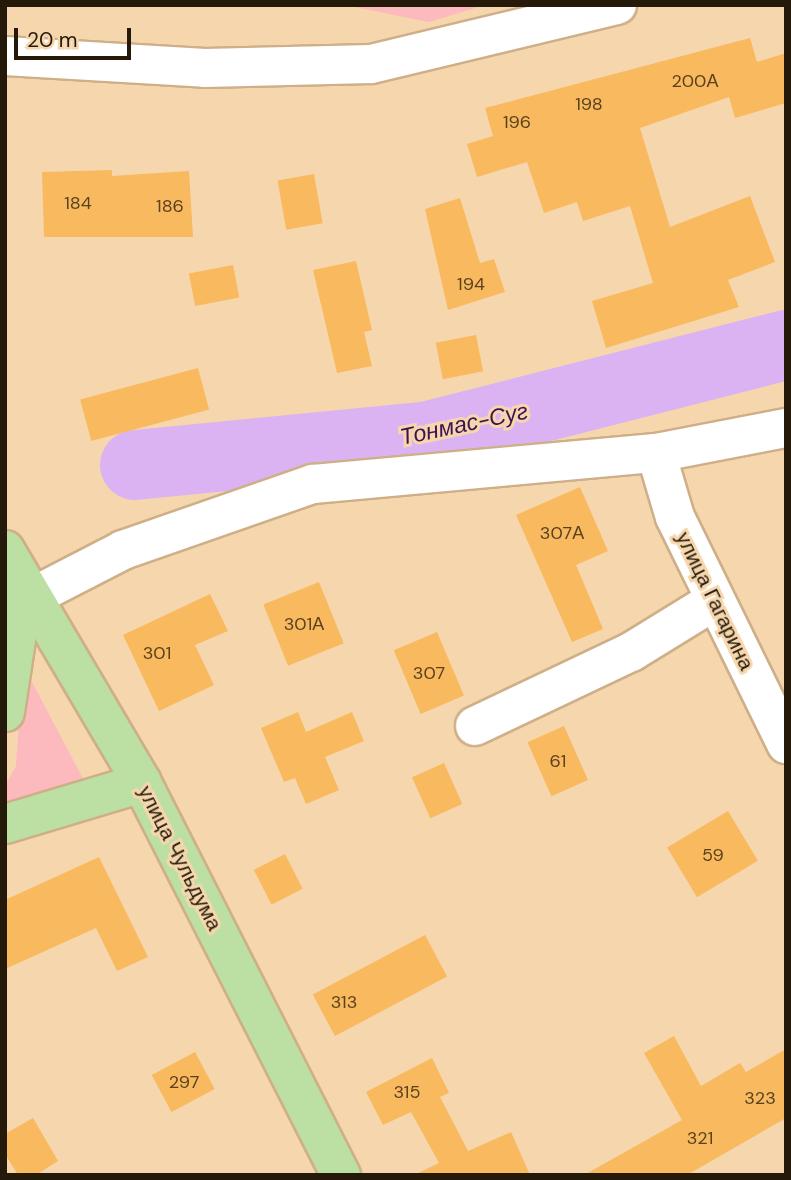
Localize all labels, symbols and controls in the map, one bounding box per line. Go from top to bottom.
scale bar [18,14,135,58]
text: 20 m [27,26,78,54]
house number: 200А [672,70,718,92]
house number: 198 [575,93,603,115]
house number: 196 [503,111,531,133]
house number: 184 [64,192,92,214]
house number: 186 [156,195,184,217]
house number: 194 [457,273,485,295]
water label: Тонмас-Суг [398,397,530,451]
house number: 307А [540,522,584,544]
street label: улица Гагарина [671,528,759,674]
house number: 301А [284,613,324,635]
house number: 301 [143,642,171,664]
house number: 307 [413,662,445,684]
house number: 61 [550,750,566,772]
street label: улица Чульдума [133,781,227,935]
house number: 59 [702,844,724,866]
house number: 313 [331,991,357,1013]
house number: 297 [169,1071,199,1093]
house number: 315 [394,1081,420,1103]
house number: 323 [744,1087,776,1109]
house number: 321 [687,1127,713,1149]

